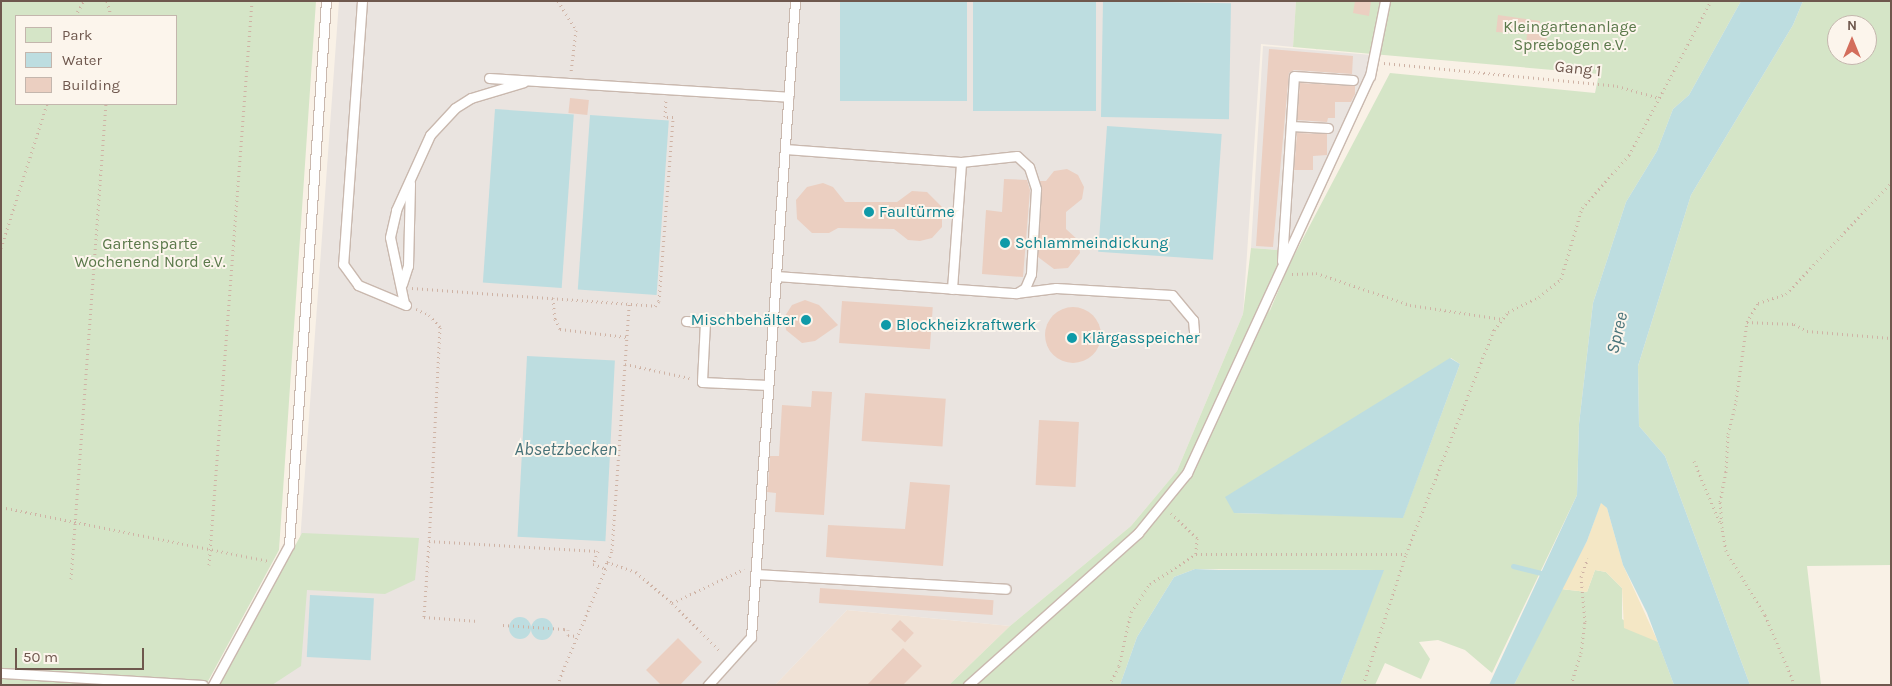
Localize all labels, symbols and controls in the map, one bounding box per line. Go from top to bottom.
legend [15,15,178,105]
north arrow [1827,15,1877,65]
park label: Kleingartenanlage Spreebogen e.V. [1503,17,1637,55]
text: N [1847,17,1857,34]
text: Park [62,26,92,44]
text: Water [62,51,102,69]
street label: Gang 1 [1554,57,1602,81]
text: Building [62,76,120,94]
place label: Faultürme [879,202,955,222]
marker: Faultürme [863,206,875,218]
place label: Schlammeindickung [1015,233,1168,253]
park label: Gartensparte Wochenend Nord e.V. [74,234,226,272]
marker: Schlammeindickung [999,237,1011,249]
place label: Mischbehälter [691,310,796,330]
water label: Spree [1602,310,1632,356]
marker: Mischbehälter [800,314,812,326]
place label: Blockheizkraftwerk [896,315,1036,335]
marker: Blockheizkraftwerk [880,319,892,331]
place label: Klärgasspeicher [1082,328,1199,348]
marker: Klärgasspeicher [1066,332,1078,344]
water label: Absetzbecken [515,438,617,460]
scale bar [18,638,146,670]
text: 50 m [23,648,58,666]

